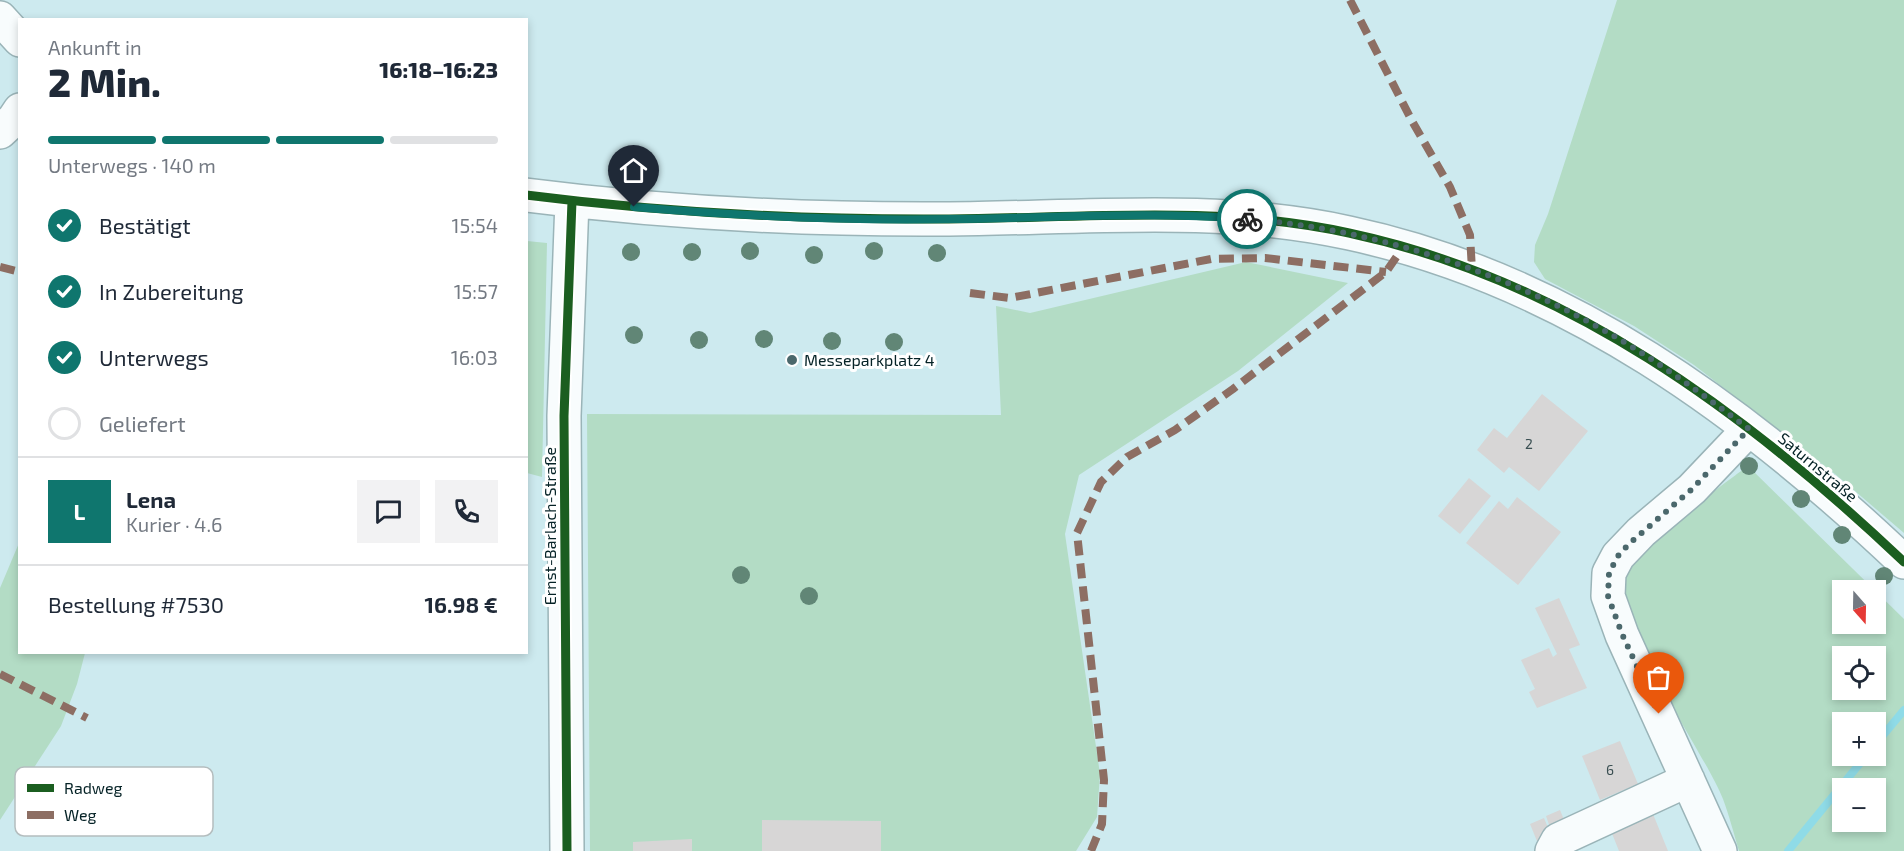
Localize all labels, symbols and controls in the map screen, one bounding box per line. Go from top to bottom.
text: Ankunft in [48,35,142,59]
text: 16:18–16:23 [379,56,498,82]
text: 2 Min. [48,58,161,105]
pin [608,145,659,207]
text: Unterwegs · 140 m [48,153,216,177]
icon: home [617,154,650,187]
courier [1217,189,1277,249]
icon: bike [1231,203,1264,236]
icon: check [48,209,81,242]
text: Bestätigt [99,212,191,238]
text: 15:54 [452,213,498,237]
icon: check [48,275,81,308]
text: In Zubereitung [99,278,244,304]
text: 15:57 [454,279,498,303]
icon: check [48,341,81,374]
text: Unterwegs [99,344,209,370]
text: 16:03 [451,345,498,369]
place label: Messeparkplatz 4 [804,350,935,369]
marker: Messeparkplatz 4 [785,353,799,367]
text: Geliefert [99,410,186,436]
street label: Saturnstraße [1775,428,1862,505]
house number: 2 [1525,435,1533,452]
street label: Ernst-Barlach-Straße [540,447,559,605]
button: chat [357,480,420,543]
button: phone [435,480,498,543]
text: Lena [126,486,176,512]
text: L [74,498,85,524]
text: Kurier · 4.6 [126,512,222,536]
north arrow [1832,580,1886,634]
map controls [1832,580,1886,832]
text: Bestellung #7530 [48,591,224,617]
text: 16.98 € [425,591,498,617]
button: locate [1832,646,1886,700]
pin [1633,652,1684,714]
icon: bag [1642,661,1675,694]
button: + [1832,712,1886,766]
house number: 6 [1606,761,1614,778]
legend [15,767,213,836]
text: Radweg [64,778,123,797]
button: − [1832,778,1886,832]
text: Weg [64,805,96,824]

